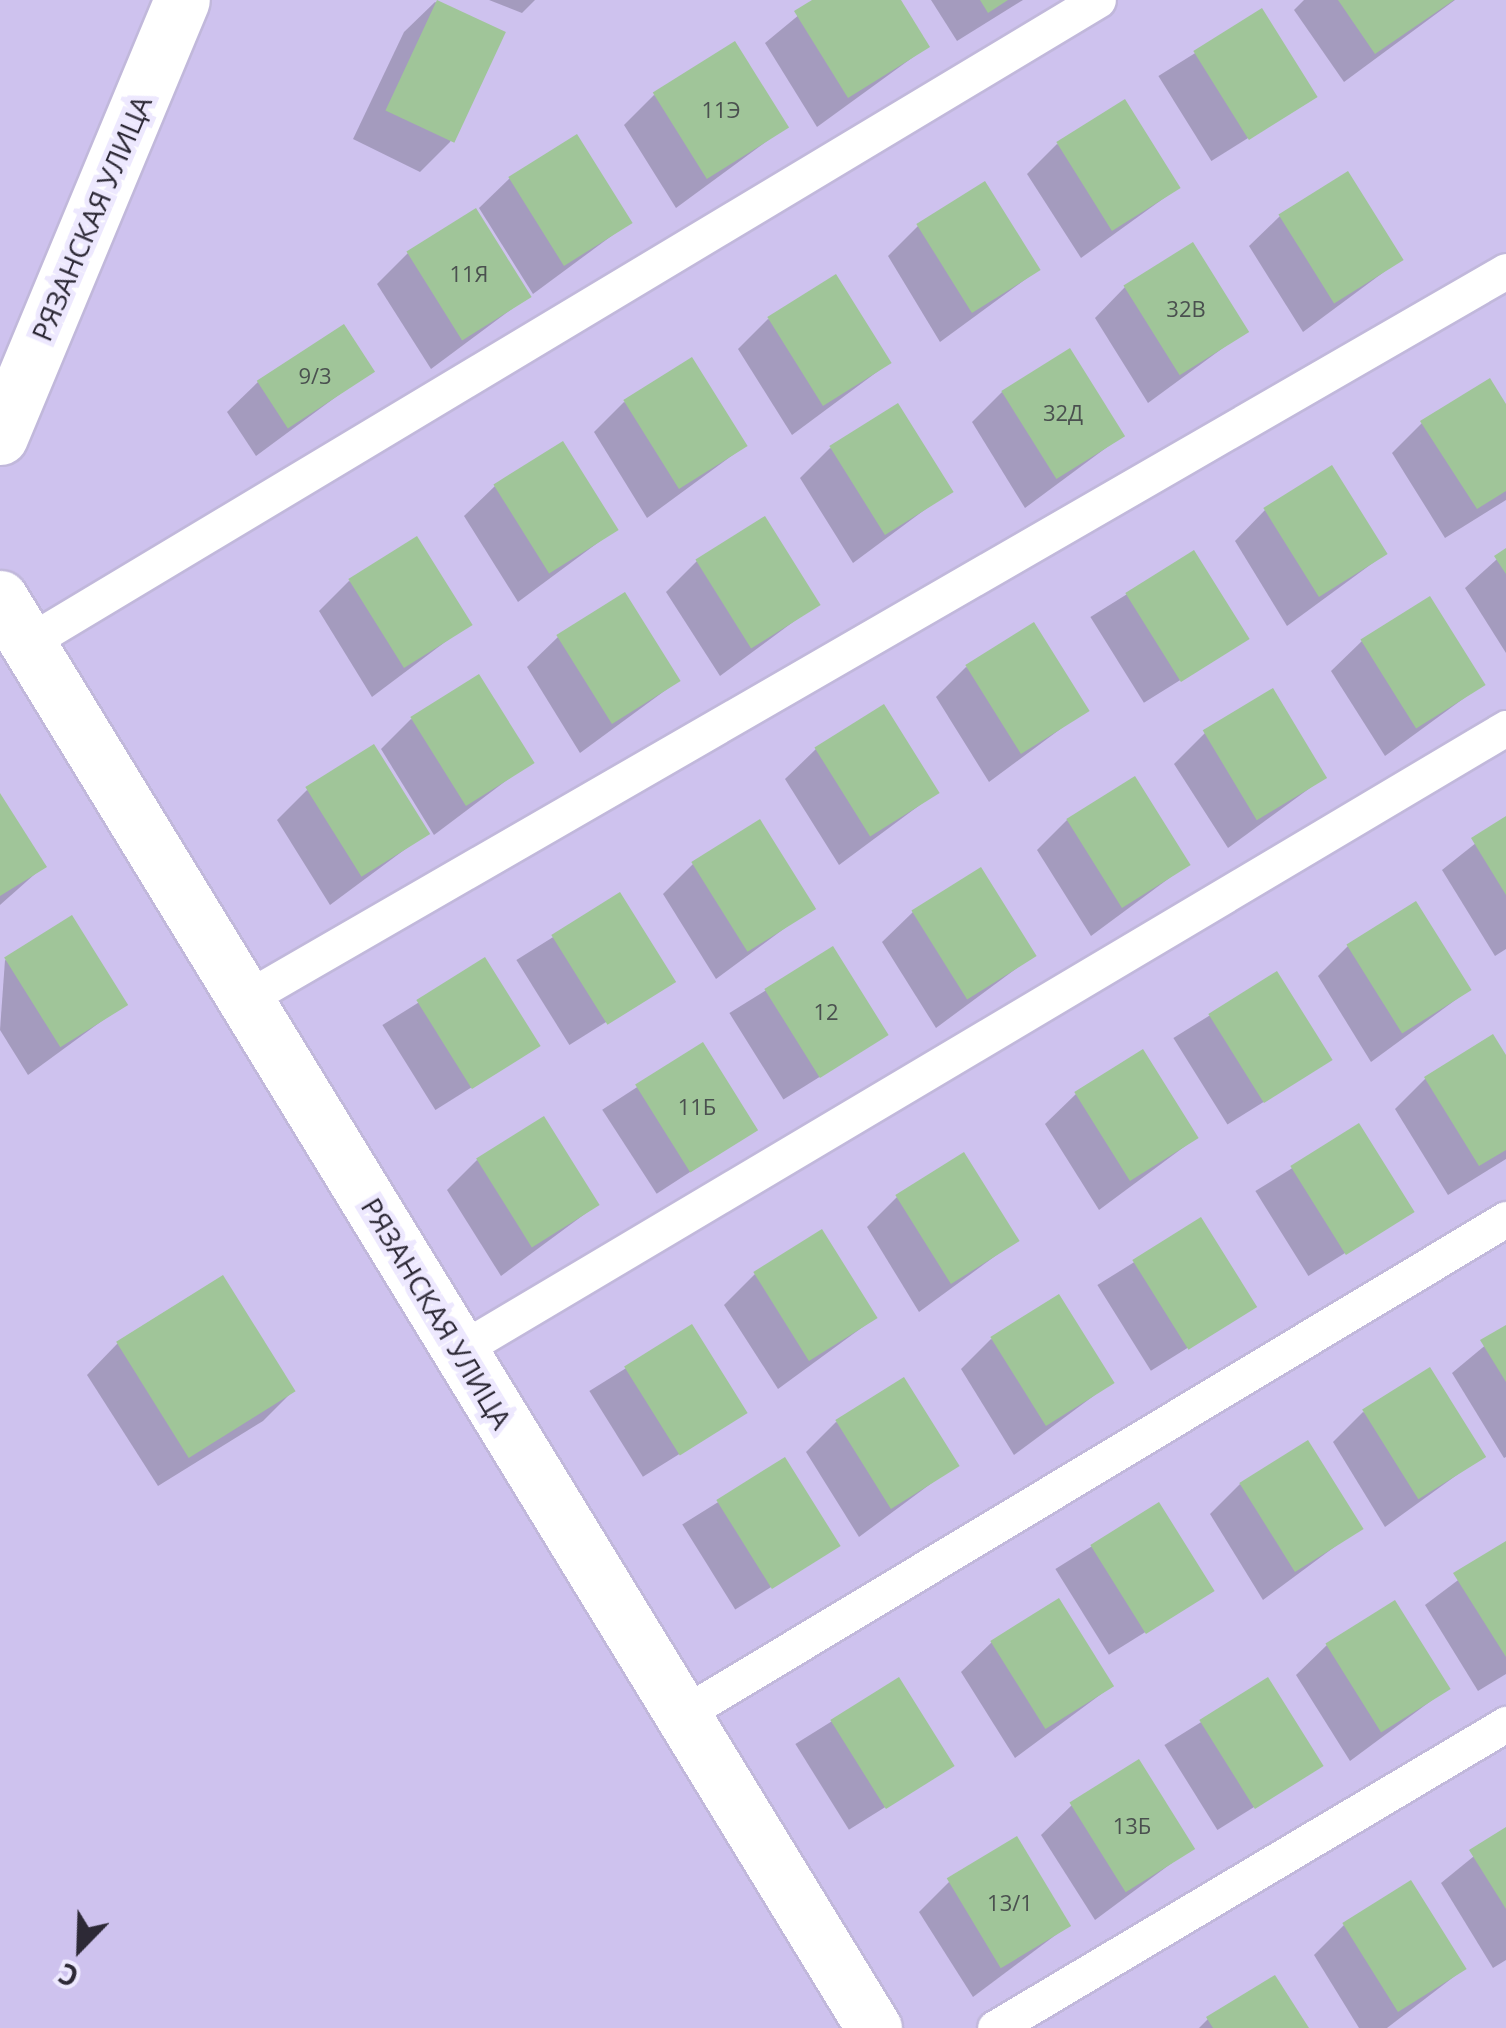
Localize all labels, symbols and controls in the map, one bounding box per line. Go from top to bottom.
street label: РЯЗАНСКАЯ УЛИЦА [24,90,158,346]
house number: 11Э [701,97,741,123]
house number: 11Я [449,261,489,287]
house number: 32В [1166,296,1206,322]
house number: 9/3 [298,363,332,389]
house number: 32Д [1043,400,1083,426]
house number: 12 [813,999,839,1025]
house number: 11Б [678,1094,716,1120]
street label: РЯЗАНСКАЯ УЛИЦА [355,1192,519,1434]
house number: 13Б [1113,1813,1151,1839]
house number: 13/1 [987,1890,1033,1916]
north arrow [30,1898,130,1998]
text: С [53,1955,84,1997]

